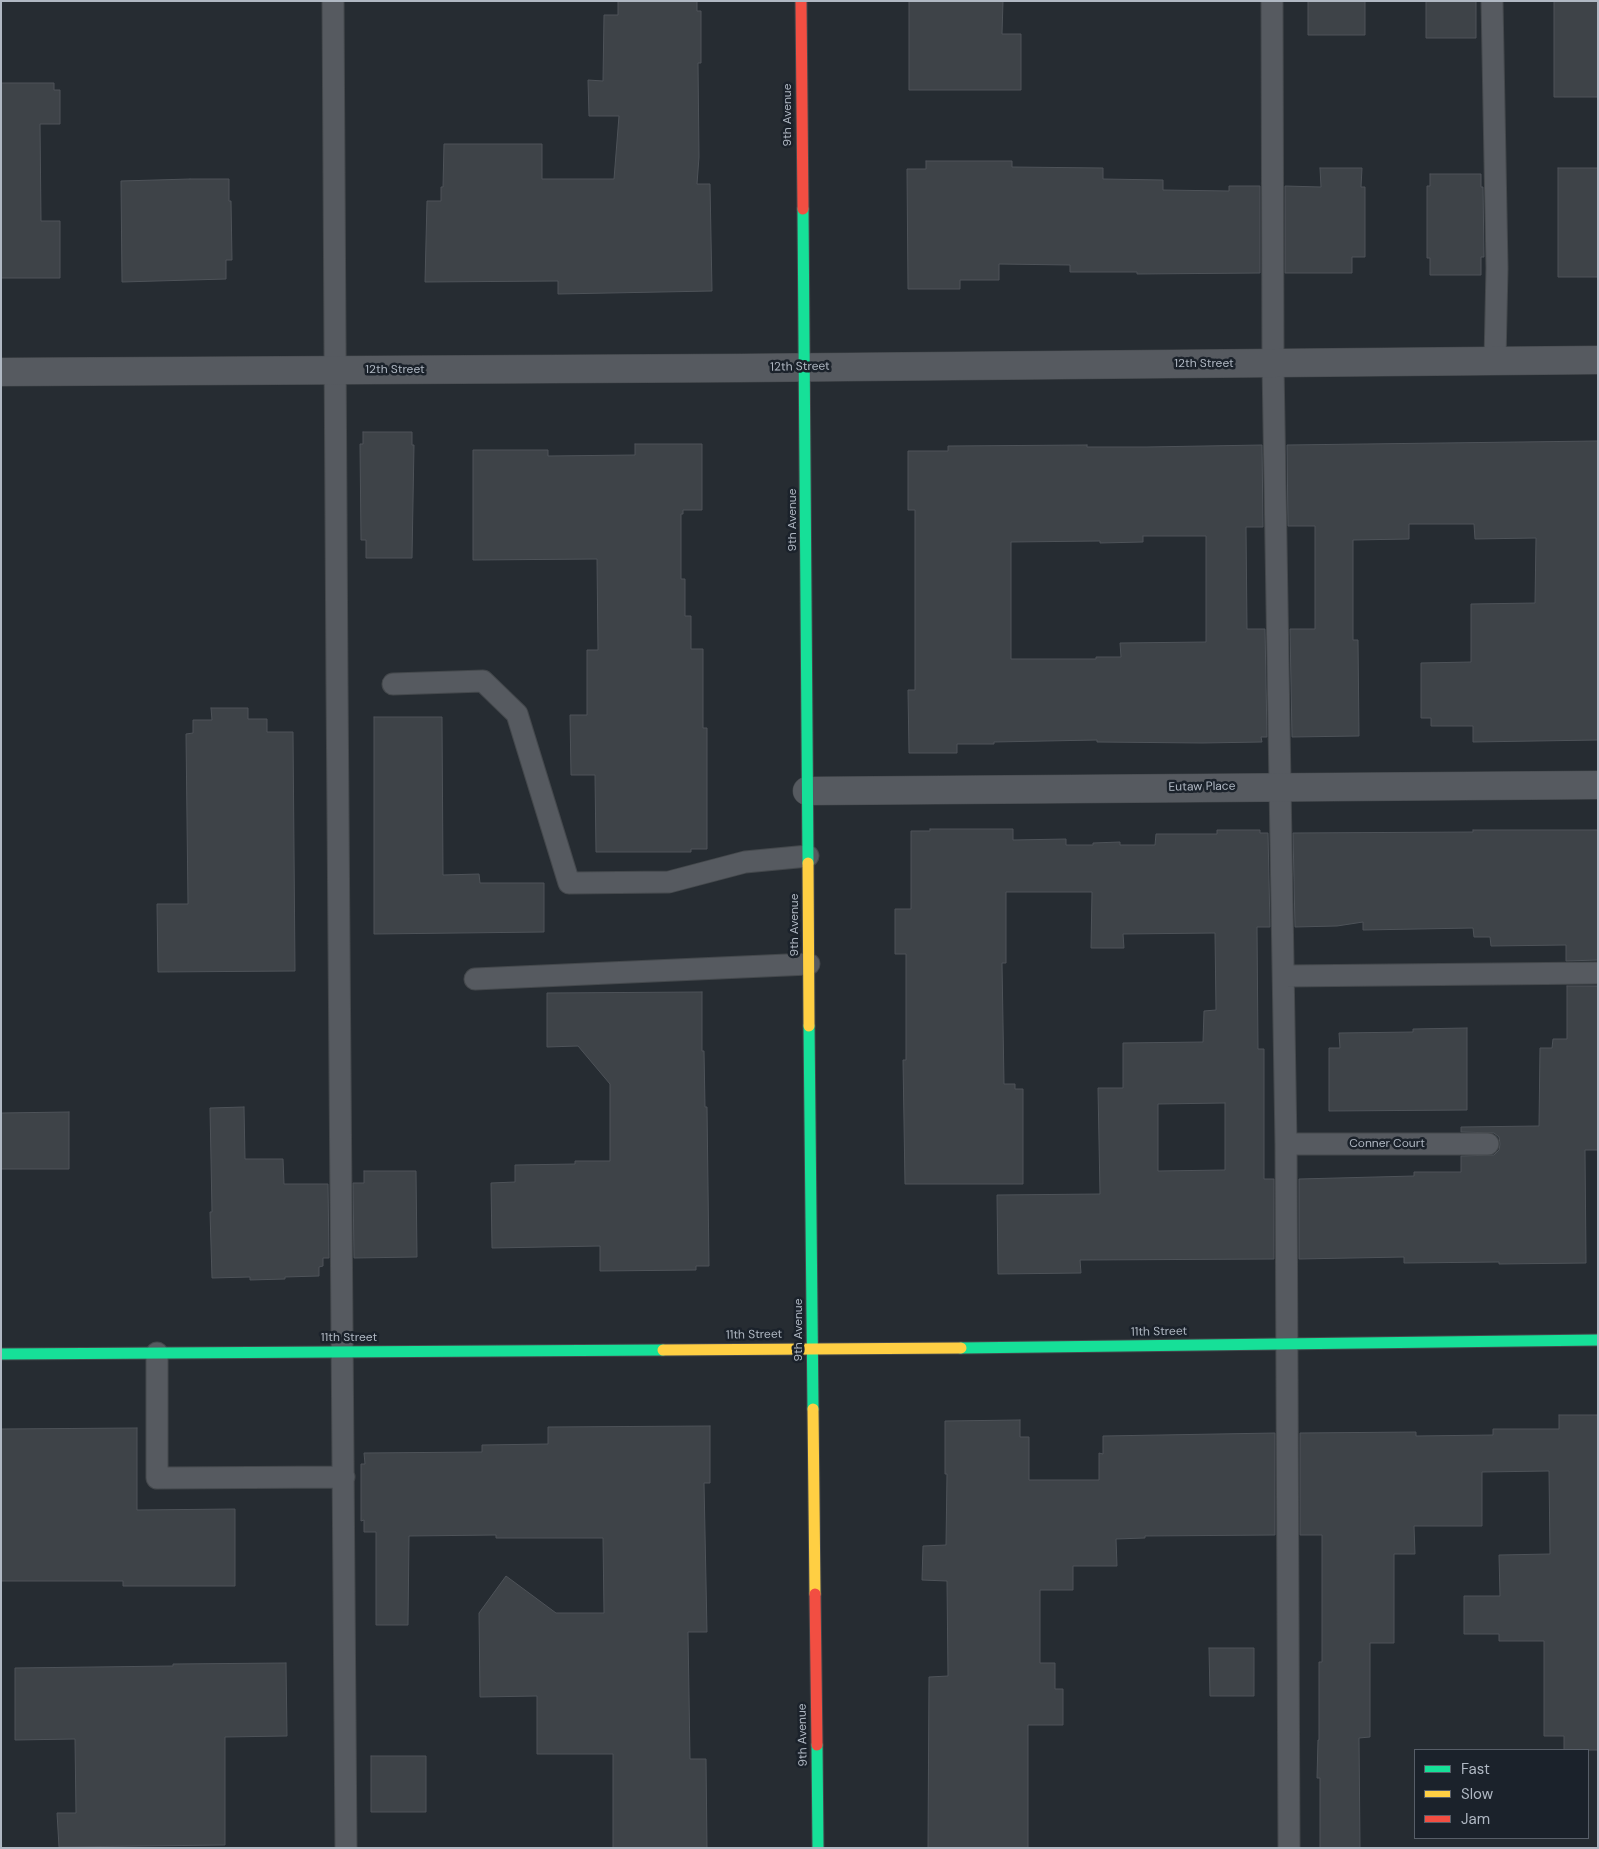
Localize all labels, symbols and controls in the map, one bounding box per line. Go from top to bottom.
street label: 9th Avenue [781,83,795,147]
street label: 12th Street [1174,357,1234,371]
street label: 12th Street [770,359,830,375]
street label: 12th Street [365,363,425,377]
street label: 9th Avenue [786,488,800,552]
street label: Eutaw Place [1168,779,1236,795]
street label: 9th Avenue [788,893,802,957]
street label: Conner Court [1349,1137,1425,1151]
street label: 9th Avenue [792,1298,806,1362]
street label: 11th Street [1131,1324,1187,1340]
street label: 11th Street [726,1327,782,1343]
street label: 11th Street [321,1331,377,1345]
street label: 9th Avenue [795,1703,811,1767]
legend [1414,1749,1589,1839]
text: Fast [1461,1759,1490,1779]
text: Slow [1461,1784,1493,1804]
text: Jam [1461,1809,1490,1829]

